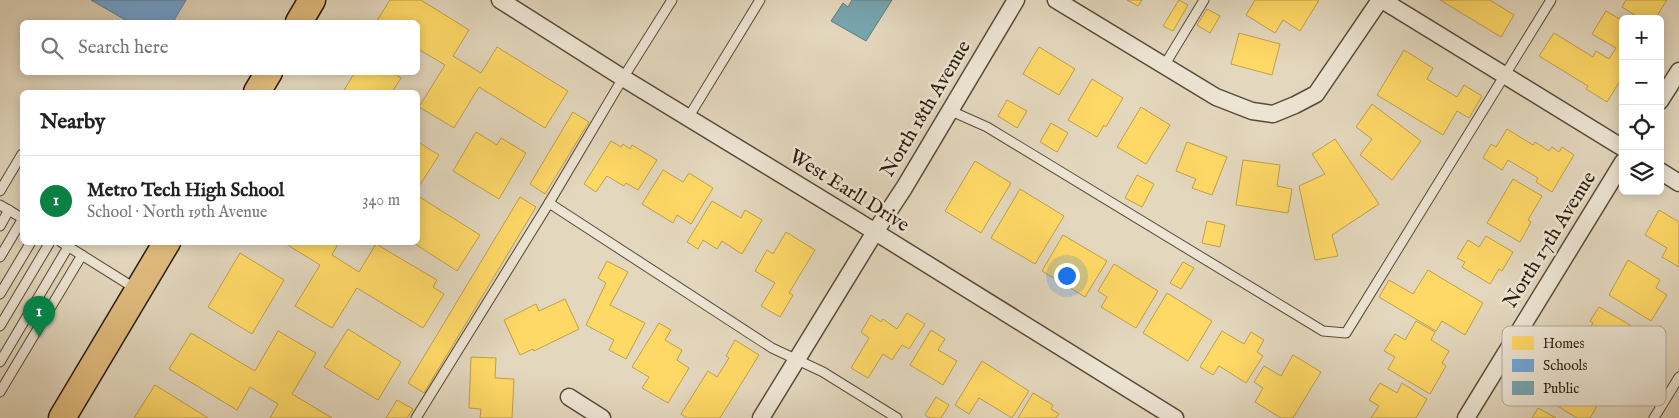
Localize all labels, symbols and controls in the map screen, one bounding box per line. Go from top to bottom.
map controls [1619,15,1664,195]
button: + [1619,15,1664,60]
search box [20,20,420,75]
icon: search [38,34,66,62]
text: Search here [78,36,169,60]
street label: North 18th Avenue [875,36,977,182]
button: − [1619,60,1664,105]
button: locate [1619,105,1664,150]
text: Nearby [40,109,105,136]
street label: West Earll Drive [784,144,914,238]
button: layers [1619,150,1664,195]
street label: North 17th Avenue [1498,167,1602,313]
text: Metro Tech High School [87,179,284,203]
text: 1 [53,191,59,211]
text: 340 m [362,191,400,211]
text: School · North 19th Avenue [87,203,267,223]
your location [1054,263,1080,289]
pin: 1 [23,296,55,337]
legend [1502,326,1666,406]
text: Homes [1543,335,1585,353]
text: Schools [1543,357,1587,375]
text: Public [1543,380,1579,398]

